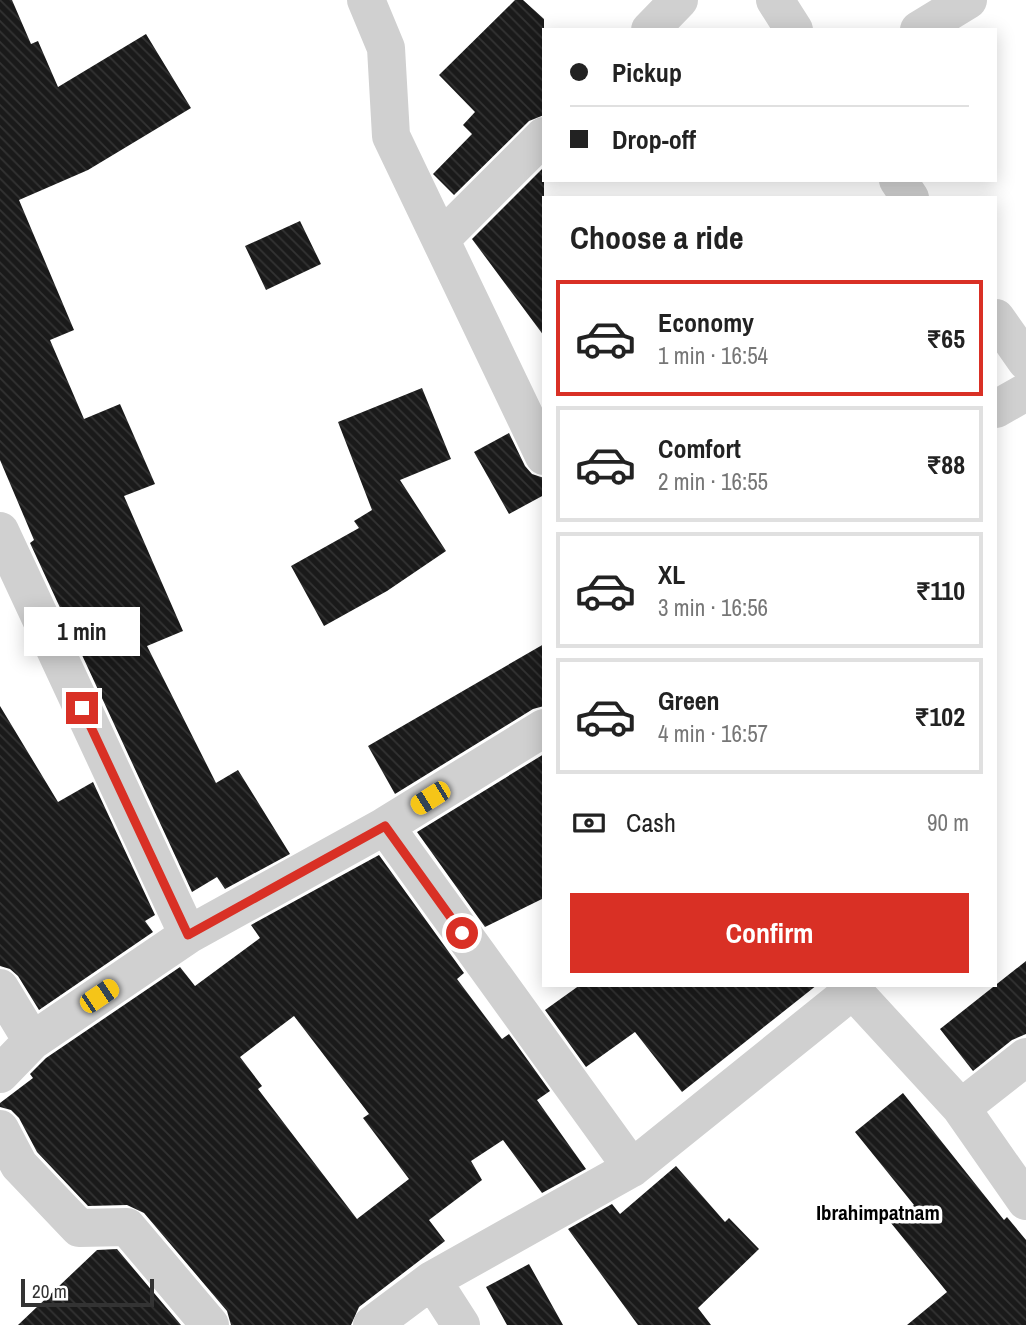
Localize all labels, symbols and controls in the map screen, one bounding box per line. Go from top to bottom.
text: Pickup [612,55,682,90]
text: Drop-off [612,122,696,157]
text: Choose a ride [570,216,744,259]
text: Economy [658,305,754,340]
icon: car [574,307,637,370]
text: ₹65 [926,321,965,356]
text: 1 min · 16:54 [658,340,768,371]
text: Comfort [658,431,741,466]
icon: car [574,433,637,496]
text: ₹88 [926,447,965,482]
text: 2 min · 16:55 [658,466,768,497]
text: XL [658,557,685,592]
icon: car [574,559,637,622]
text: ₹110 [916,573,965,608]
text: 3 min · 16:56 [658,592,768,623]
callout: 1 min [24,606,140,656]
text: 1 min [57,616,107,647]
text: Green [658,683,720,718]
icon: car [574,685,637,748]
route end [66,692,98,724]
text: ₹102 [914,699,965,734]
text: 4 min · 16:57 [658,718,768,749]
car [407,778,454,818]
icon: cash [570,804,608,842]
text: Cash [626,805,676,840]
text: 90 m [927,807,969,838]
button: Confirm [570,893,969,973]
route start [446,917,478,949]
car [76,976,123,1016]
district label: Ibrahimpatnam [816,1198,940,1227]
scale bar [21,1276,154,1308]
text: 20 m [32,1278,67,1304]

